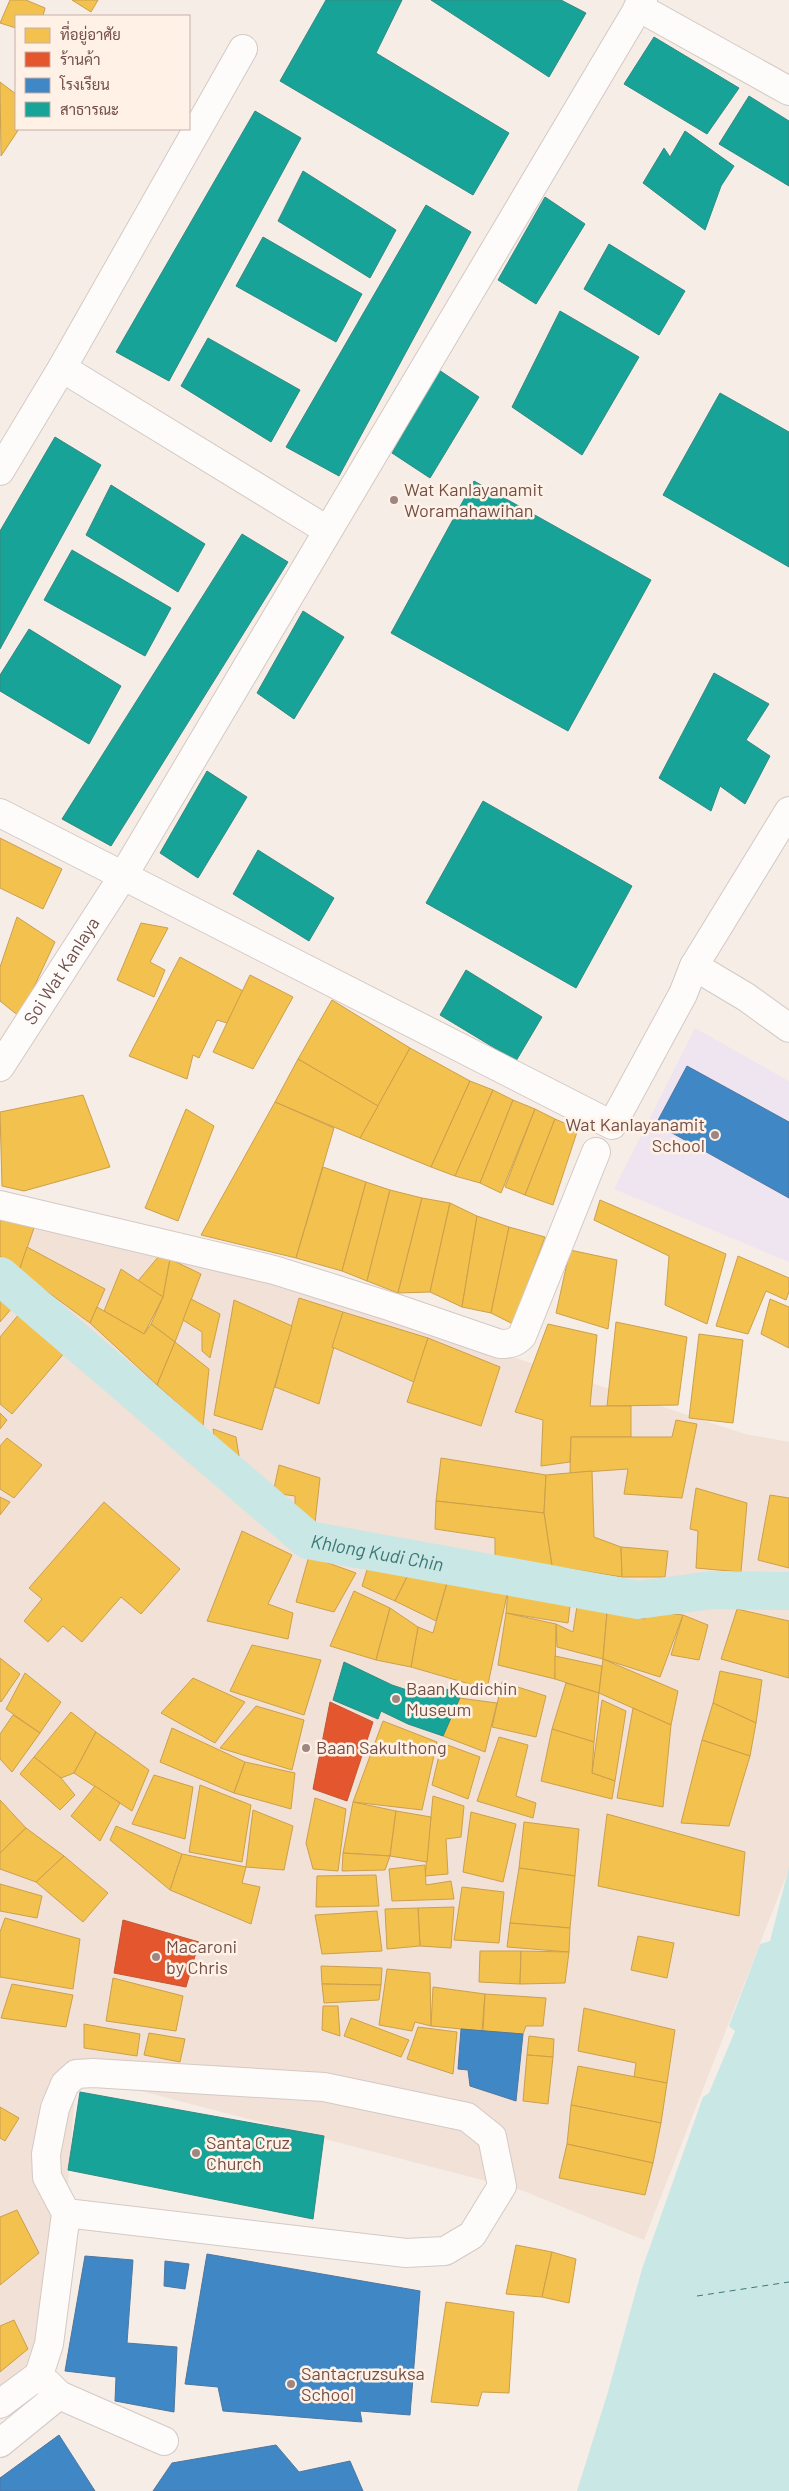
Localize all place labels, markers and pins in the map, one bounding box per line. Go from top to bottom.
place label: Wat Kanlayanamit Woramahawihan [404,478,544,521]
marker: Wat Kanlayanamit Woramahawihan [388,494,400,506]
place label: Wat Kanlayanamit School [565,1113,705,1156]
marker: Wat Kanlayanamit School [709,1129,721,1141]
place label: Baan Kudichin Museum [406,1677,517,1720]
marker: Baan Kudichin Museum [390,1693,402,1705]
place label: Baan Sakulthong [316,1736,447,1758]
marker: Baan Sakulthong [300,1742,312,1754]
place label: Macaroni by Chris [166,1935,237,1978]
marker: Macaroni by Chris [150,1951,162,1963]
place label: Santa Cruz Church [206,2131,290,2174]
marker: Santa Cruz Church [190,2147,202,2159]
place label: Santacruzsuksa School [301,2362,425,2405]
marker: Santacruzsuksa School [285,2378,297,2390]

